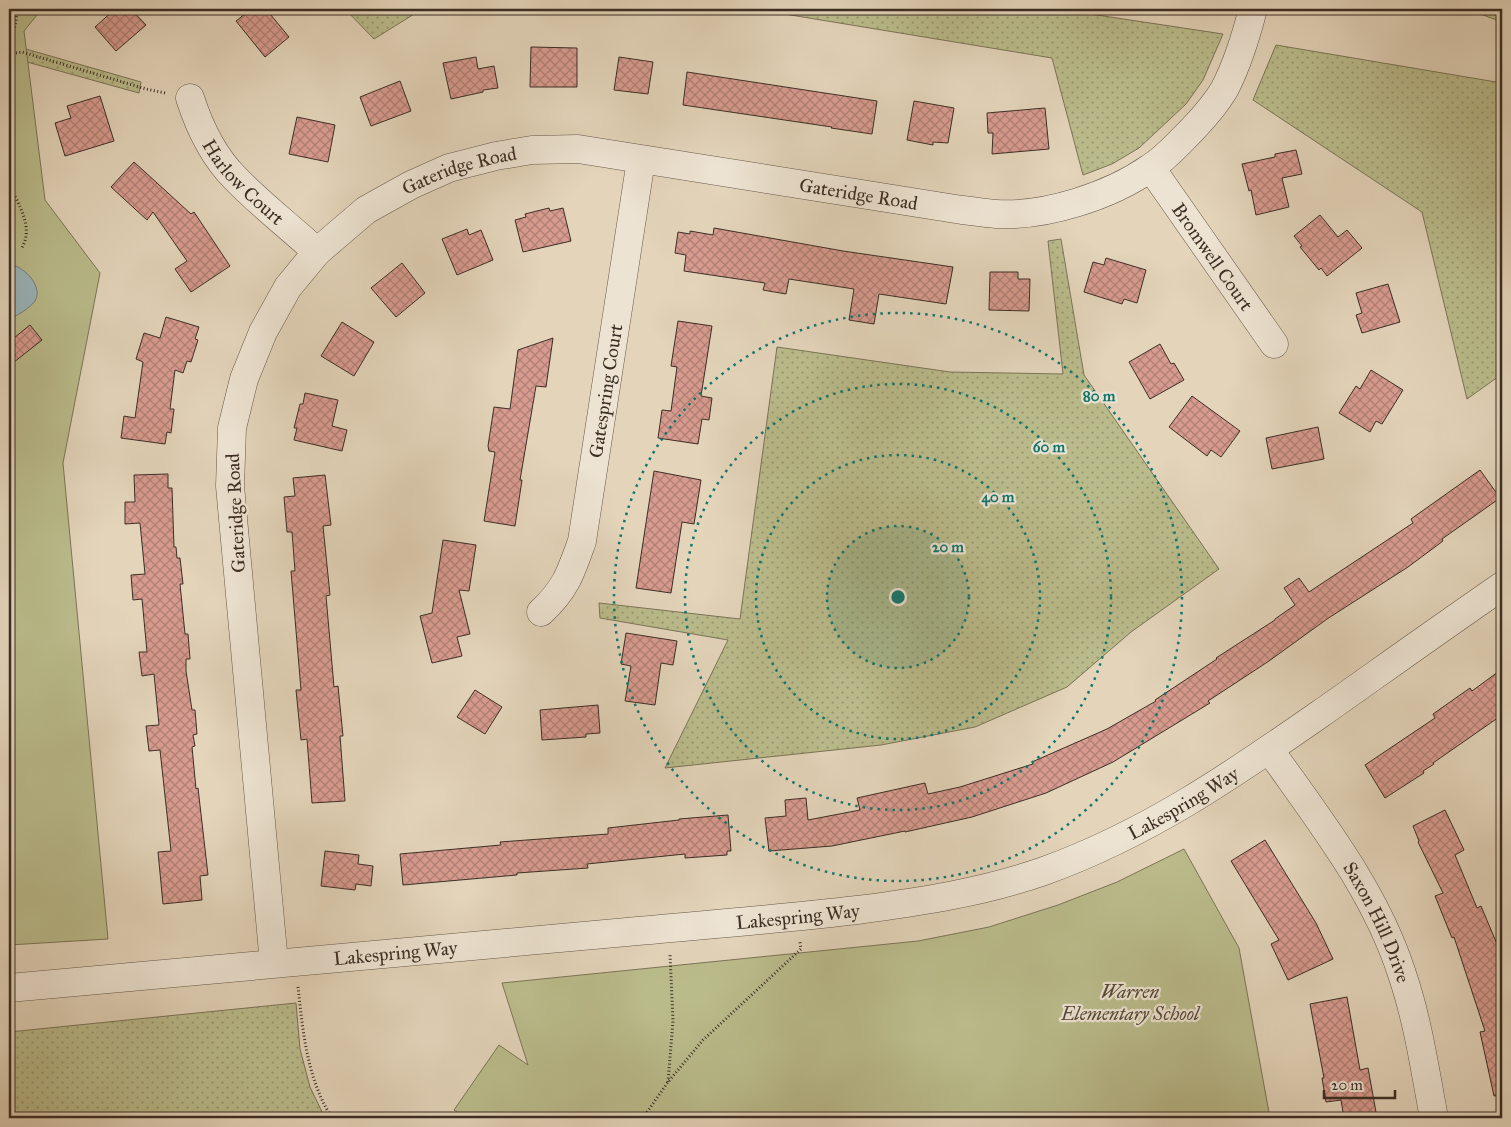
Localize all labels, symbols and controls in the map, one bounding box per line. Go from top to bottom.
street label: Harlow Court [197,135,289,230]
street label: Gateridge Road [398,142,519,200]
street label: Gateridge Road [798,173,920,215]
street label: Bromwell Court [1167,199,1258,315]
street label: Gatespring Court [584,322,627,460]
text: 80 m [1083,387,1116,405]
text: 60 m [1033,438,1066,456]
street label: Gateridge Road [221,452,251,573]
text: 40 m [982,488,1015,507]
text: 20 m [932,538,964,556]
centre of rings [889,588,907,606]
street label: Lakespring Way [1124,761,1244,845]
street label: Saxon Hill Drive [1338,858,1415,986]
street label: Lakespring Way [735,899,862,934]
street label: Lakespring Way [332,936,460,970]
park label: Warren Elementary School [1060,980,1201,1025]
scale bar [1324,1067,1395,1099]
text: 20 m [1331,1076,1363,1094]

